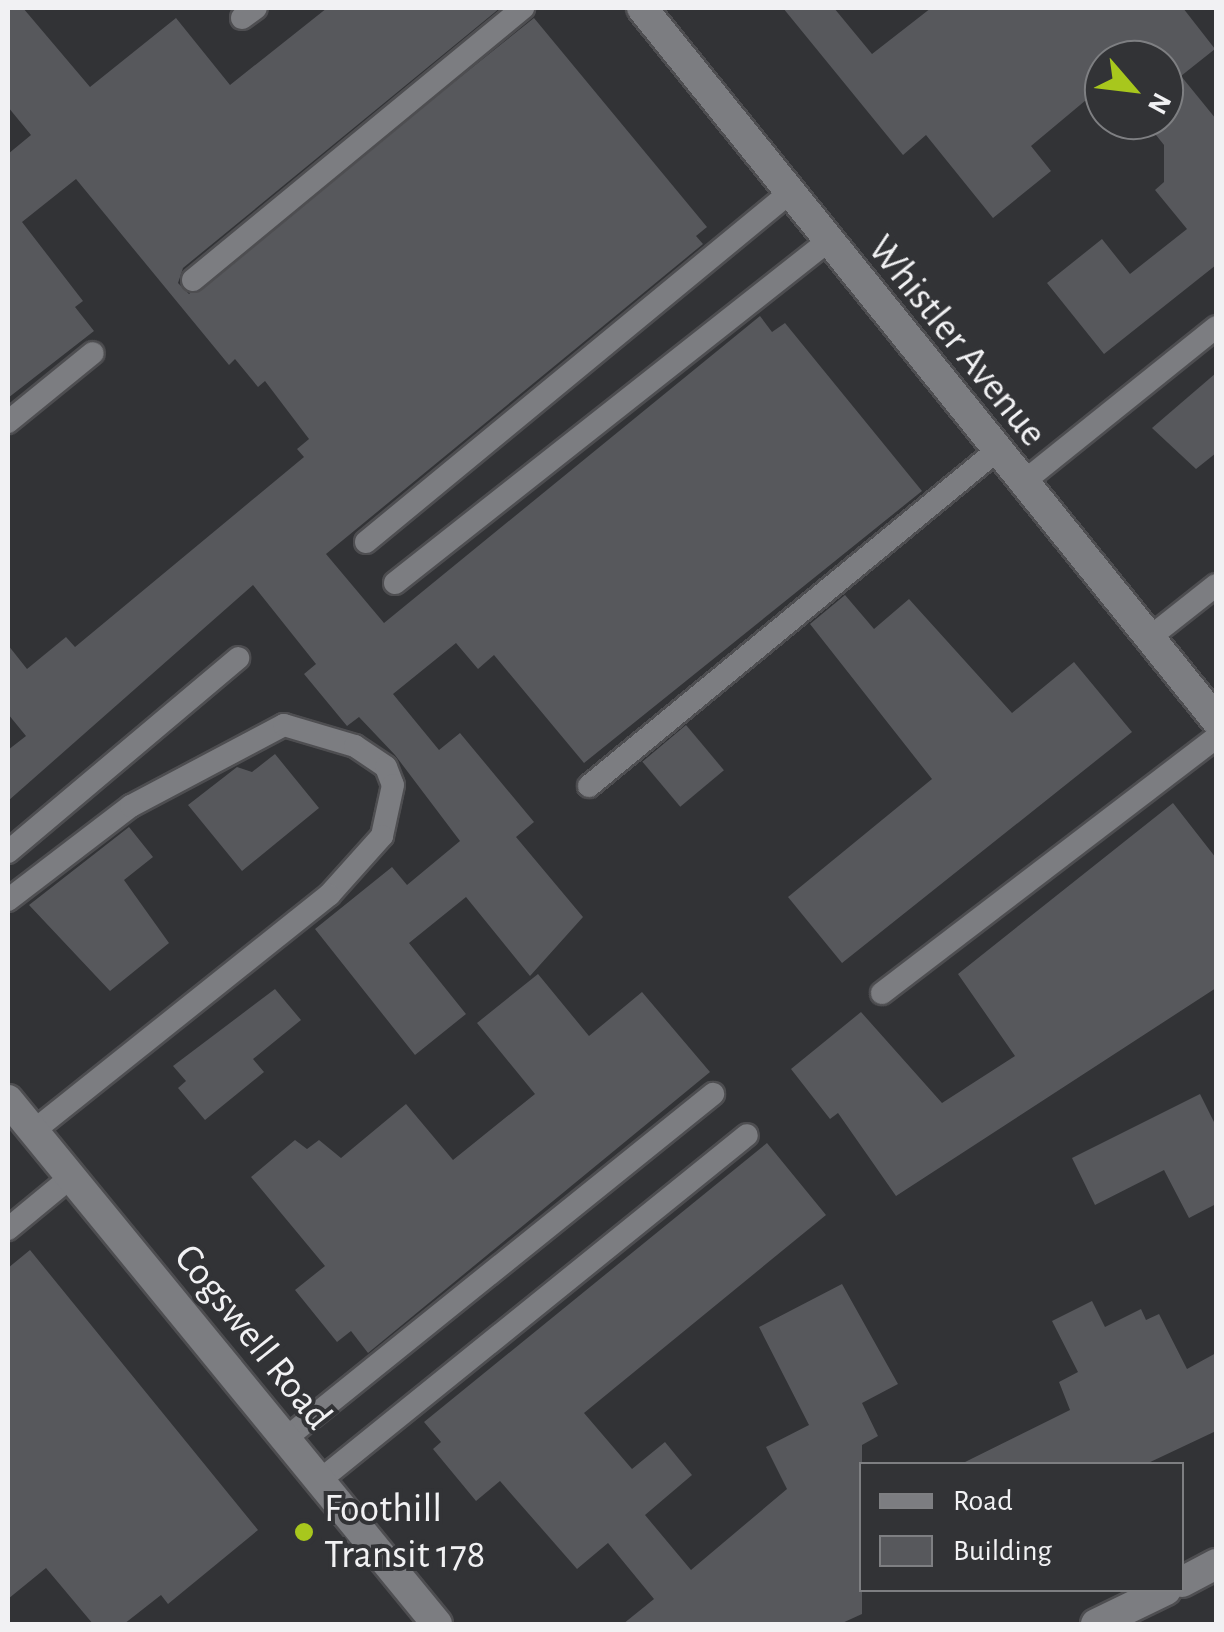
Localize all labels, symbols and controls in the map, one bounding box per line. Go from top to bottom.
north arrow [1084,40,1184,140]
text: N [1142,88,1176,118]
street label: Whistler Avenue [857,226,1057,456]
street label: Cogswell Road [164,1235,342,1439]
legend [859,1462,1184,1592]
place label: Foothill Transit 178 [324,1485,486,1579]
text: Road [953,1486,1013,1516]
marker: Foothill Transit 178 [293,1521,315,1543]
text: Building [953,1536,1052,1566]

